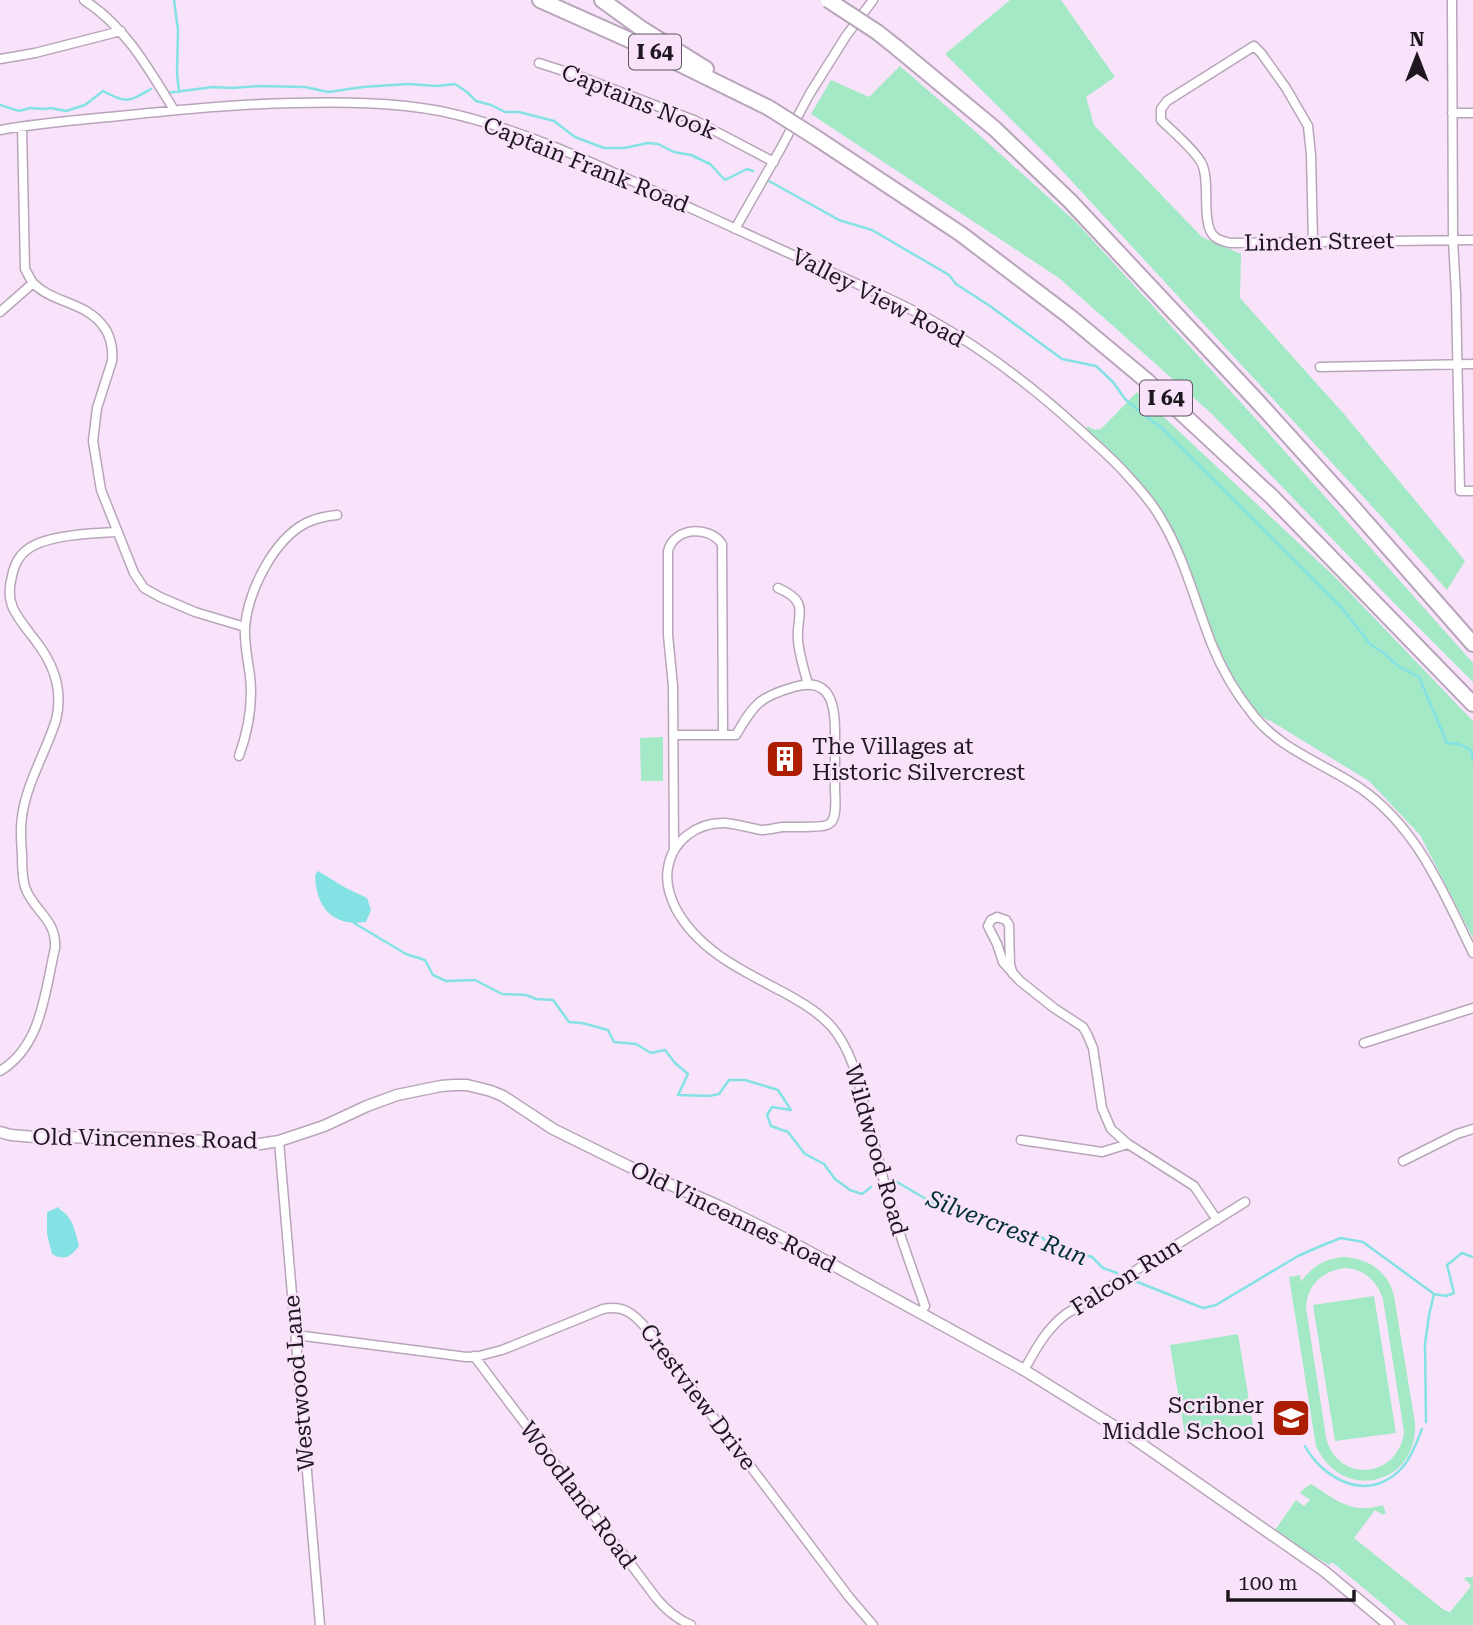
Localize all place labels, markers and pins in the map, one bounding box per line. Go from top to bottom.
place label: The Villages at Historic Silvercrest [812,733,1026,786]
building icon: The Villages at Historic Silvercrest [764,738,806,780]
place label: Scribner Middle School [1102,1392,1264,1445]
school or university icon: Scribner Middle School [1270,1397,1312,1439]

